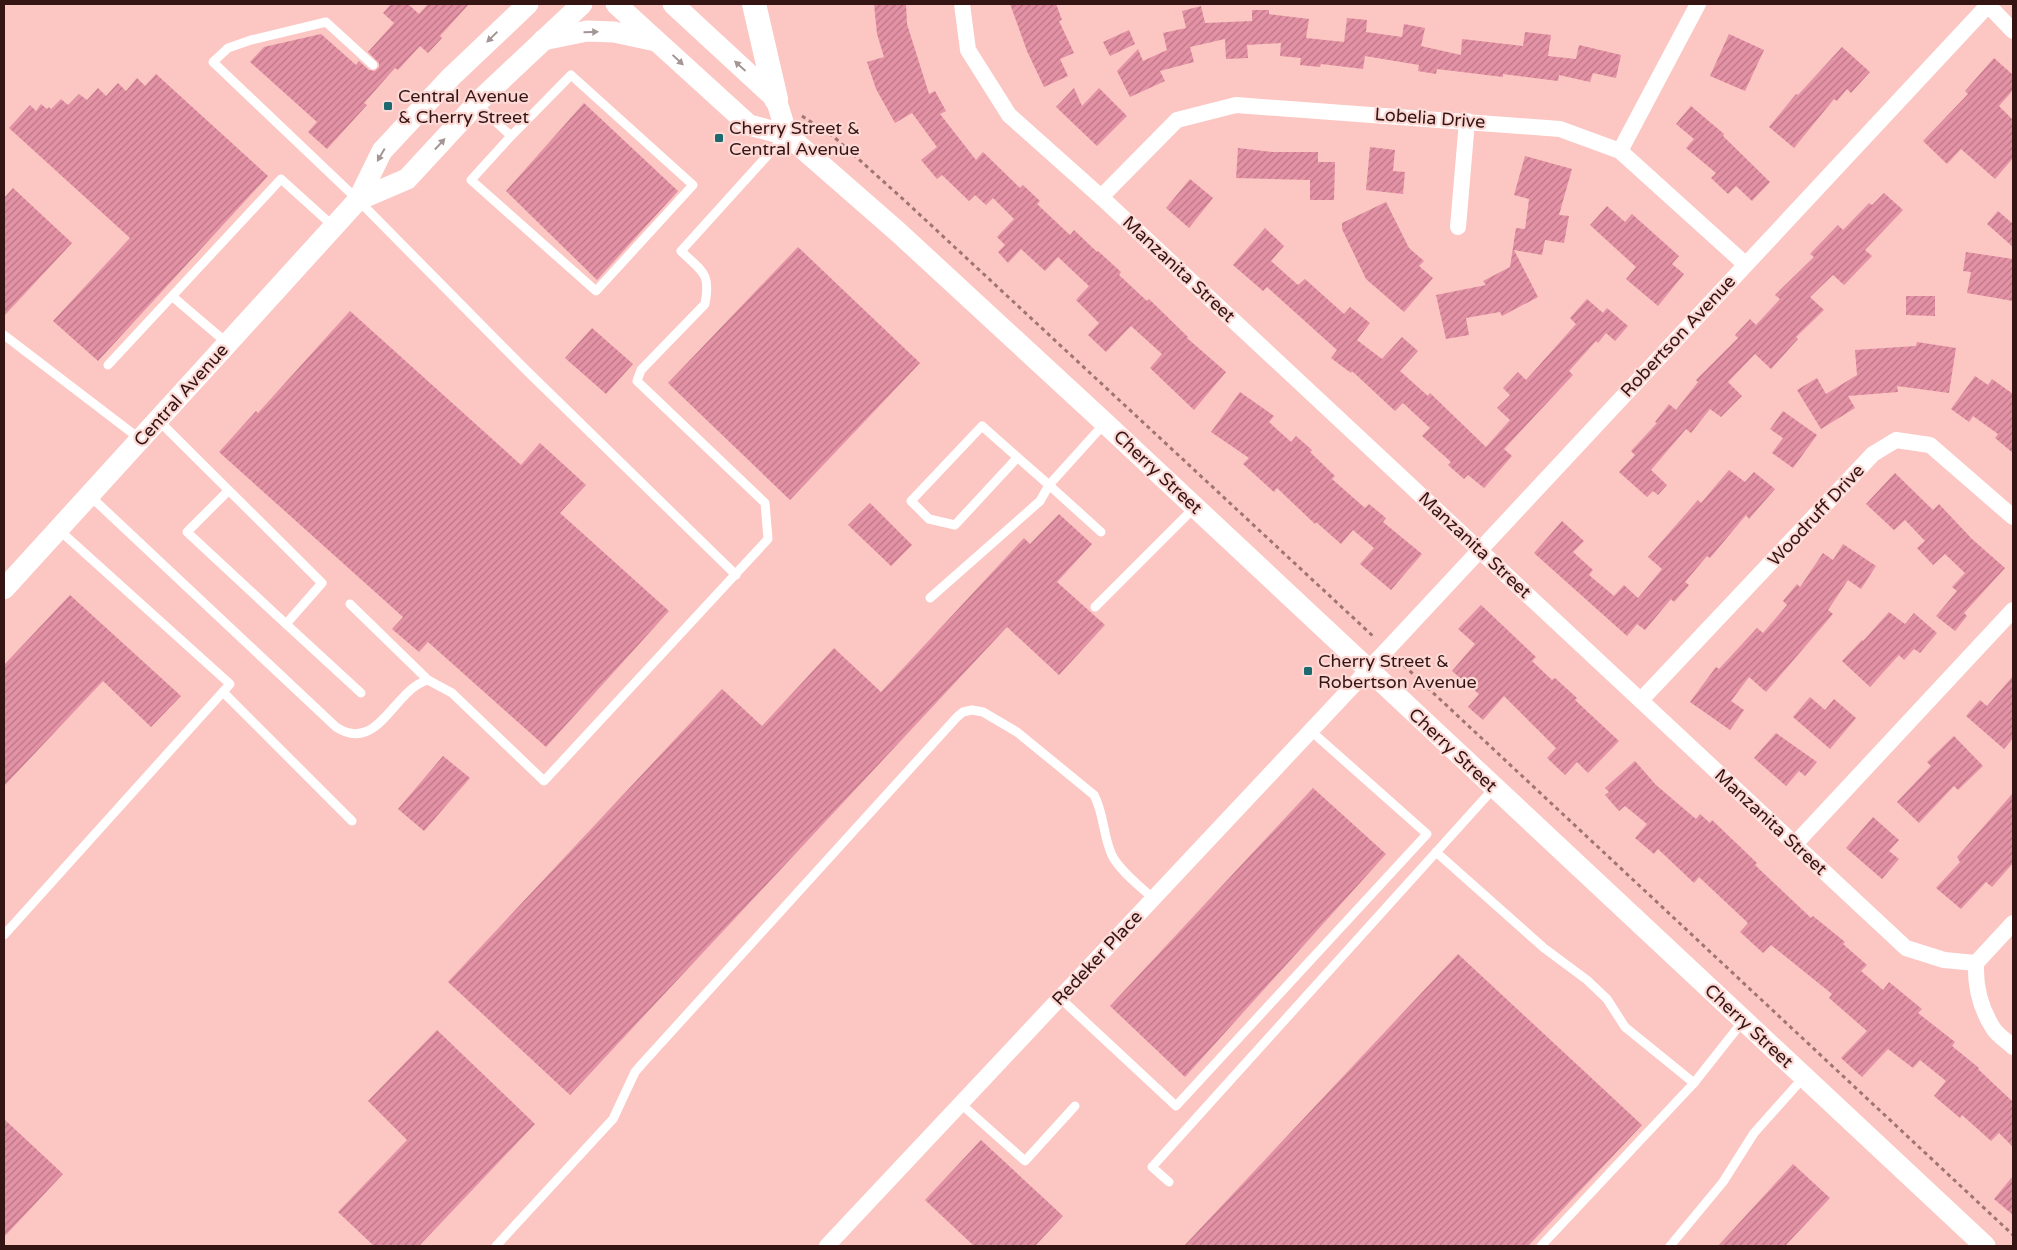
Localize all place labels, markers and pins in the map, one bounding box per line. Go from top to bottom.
place label: Central Avenue & Cherry Street [398,85,529,128]
marker: Central Avenue & Cherry Street [382,100,394,112]
place label: Cherry Street & Central Avenue [729,117,860,160]
marker: Cherry Street & Central Avenue [713,132,725,144]
place label: Cherry Street & Robertson Avenue [1318,650,1477,693]
marker: Cherry Street & Robertson Avenue [1302,665,1314,677]

